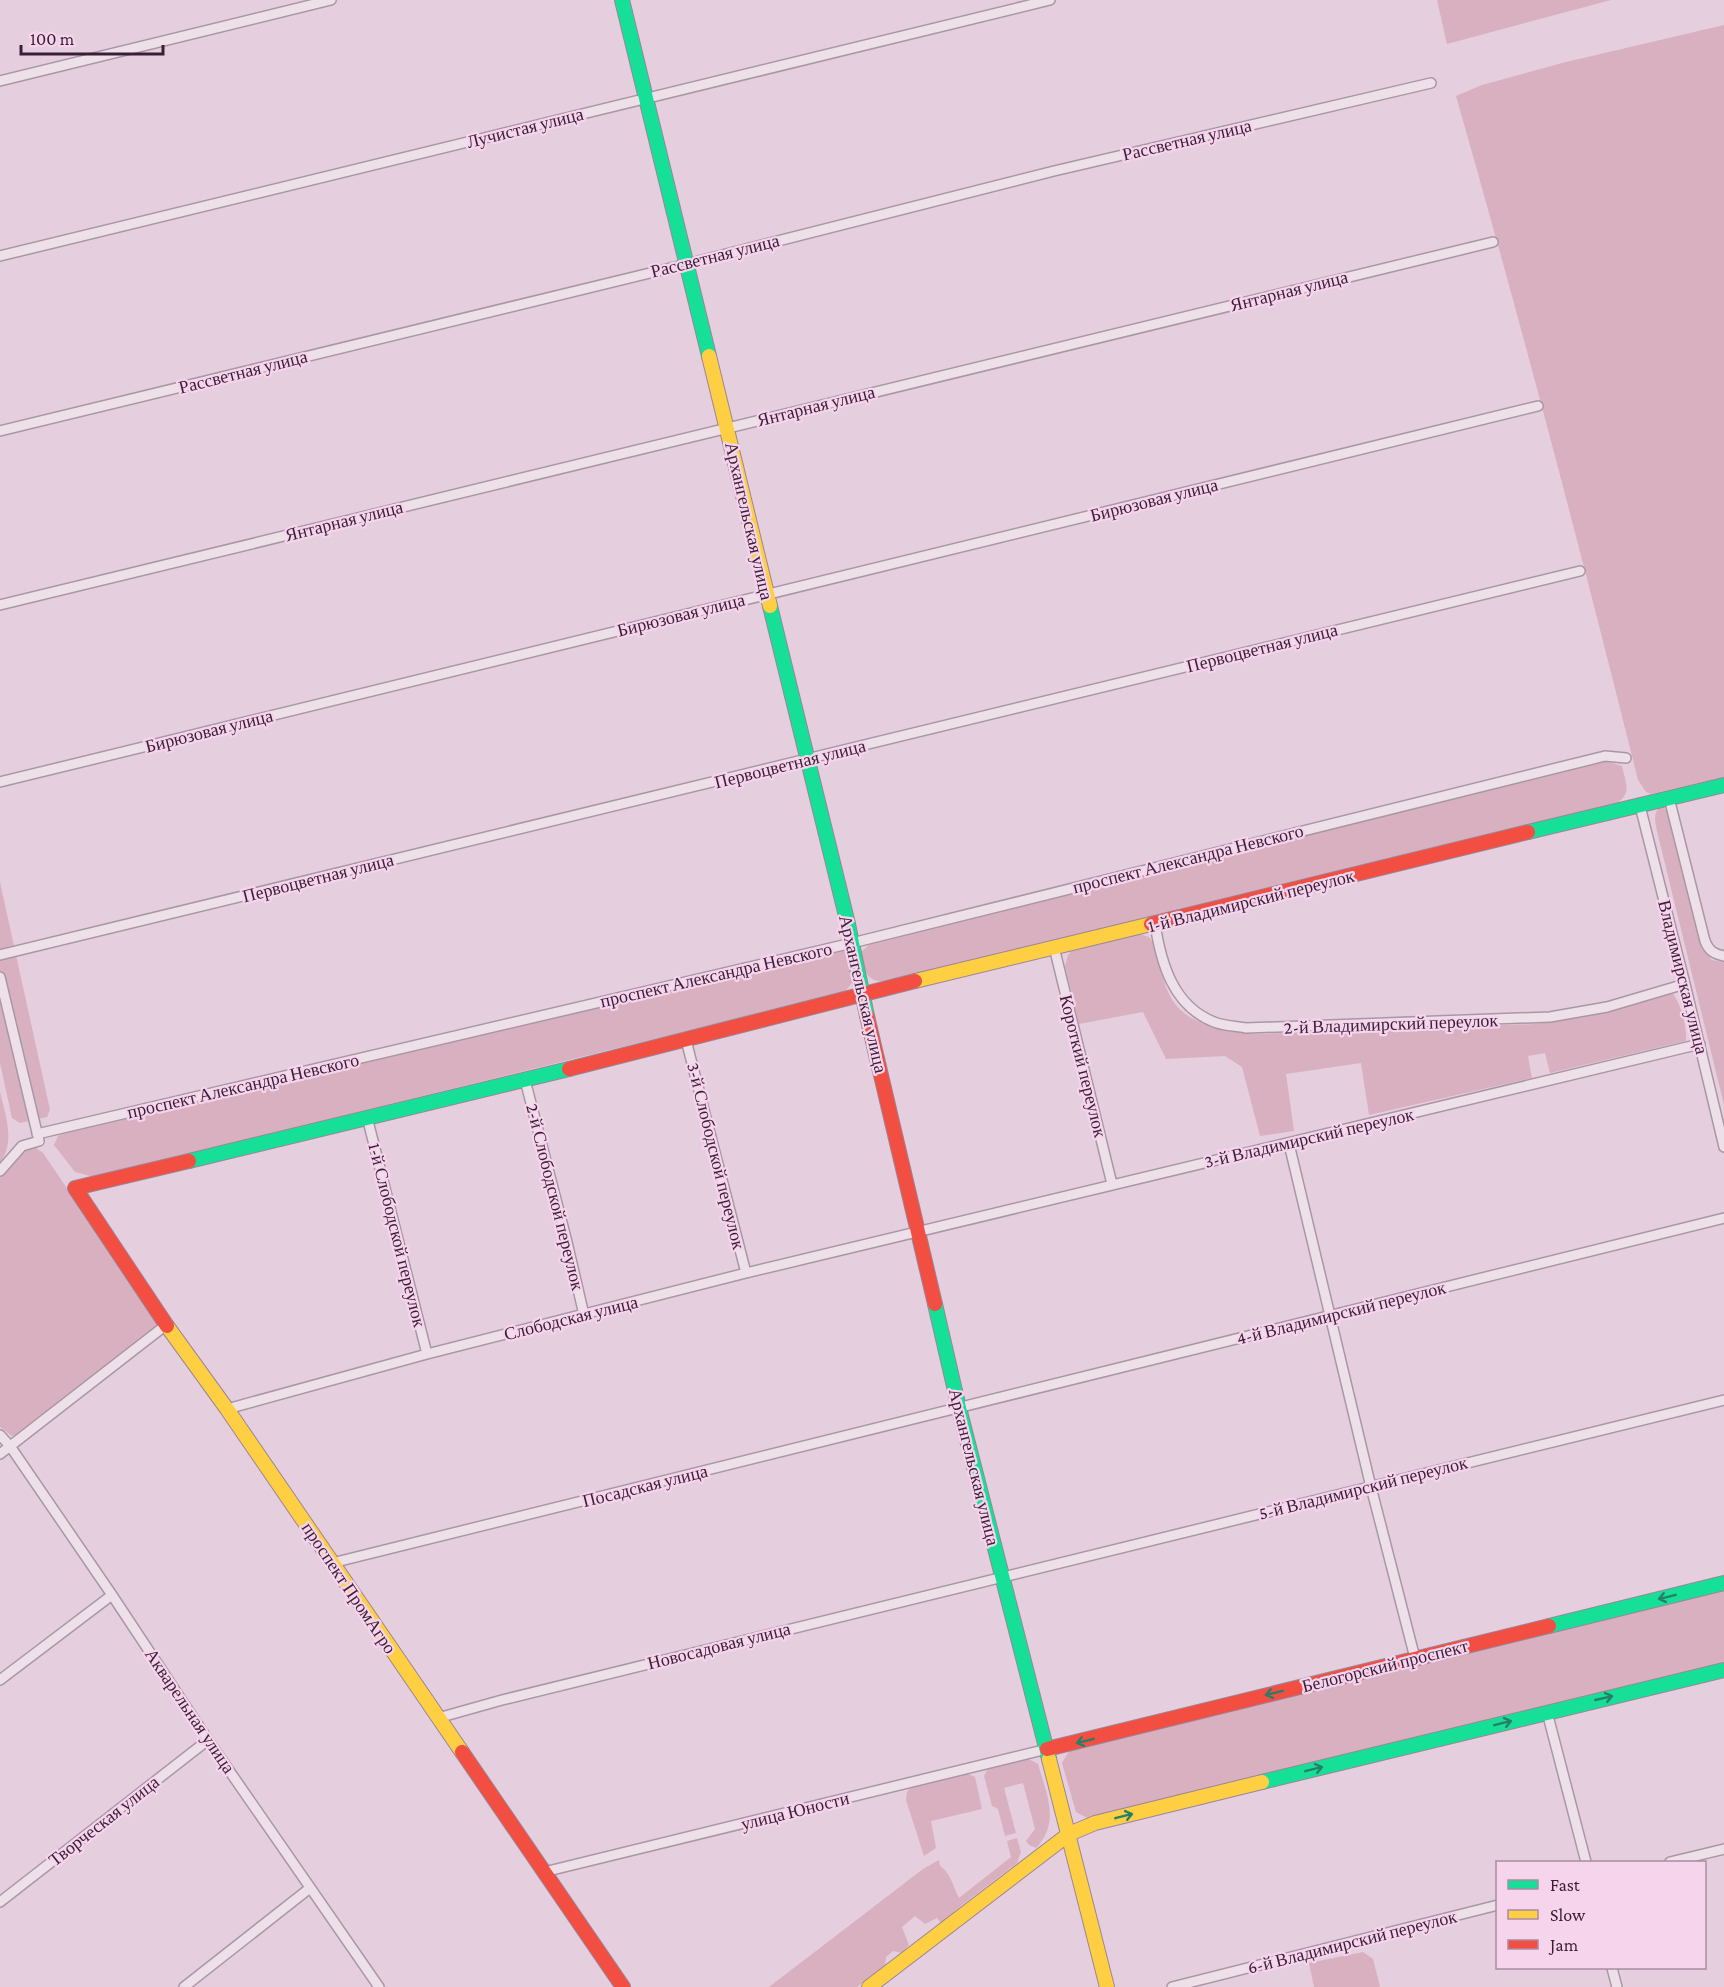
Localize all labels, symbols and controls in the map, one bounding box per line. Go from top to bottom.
scale bar [21,18,164,56]
text: 100 m [30,29,75,49]
street label: Лучистая улица [465,104,585,152]
street label: Рассветная улица [1120,115,1254,165]
street label: Рассветная улица [649,230,781,282]
street label: Янтарная улица [1228,267,1350,315]
street label: Рассветная улица [177,346,309,398]
street label: Янтарная улица [755,382,877,430]
street label: Архангельская улица [721,440,777,602]
street label: Бирюзовая улица [1088,474,1220,526]
street label: Янтарная улица [283,497,405,545]
street label: Бирюзовая улица [615,589,747,641]
street label: Первоцветная улица [1184,620,1340,676]
street label: Бирюзовая улица [143,705,275,757]
street label: Первоцветная улица [712,736,868,792]
street label: проспект Александра Невского [1071,821,1305,897]
street label: Первоцветная улица [240,850,396,906]
street label: 1-й Владимирский переулок [1146,866,1356,936]
street label: Владимирская улица [1654,898,1712,1056]
street label: Архангельская улица [835,913,891,1075]
street label: проспект Александра Невского [598,939,834,1011]
street label: Короткий переулок [1056,993,1110,1140]
street label: 2-й Владимирский переулок [1284,1010,1499,1038]
street label: проспект Александра Невского [125,1050,361,1122]
street label: 3-й Слободской переулок [683,1061,749,1252]
street label: 2-й Слободской переулок [522,1102,588,1293]
street label: 3-й Владимирский переулок [1202,1104,1416,1172]
street label: 1-й Слободской переулок [364,1141,430,1329]
street label: 4-й Владимирский переулок [1234,1277,1448,1349]
street label: Слободская улица [502,1292,640,1344]
street label: Архангельская улица [945,1386,1003,1548]
street label: 5-й Владимирский переулок [1257,1452,1470,1524]
street label: Посадская улица [580,1461,710,1511]
street label: проспект ПромАгро [298,1519,400,1657]
one-way arrow [1658,1591,1677,1603]
street label: Новосадовая улица [645,1619,793,1673]
street label: Белогорский проспект [1300,1636,1470,1696]
street label: Акварельная улица [141,1645,239,1777]
one-way arrow [1265,1688,1284,1700]
one-way arrow [1595,1692,1614,1704]
one-way arrow [1493,1716,1512,1728]
one-way arrow [1075,1735,1094,1747]
one-way arrow [1304,1763,1323,1775]
street label: Творческая улица [45,1772,163,1870]
street label: улица Юности [739,1788,852,1834]
one-way arrow [1115,1809,1134,1821]
legend [1496,1861,1706,1969]
text: Fast [1550,1875,1581,1895]
text: Slow [1550,1905,1586,1925]
street label: 6-й Владимирский переулок [1245,1906,1459,1978]
text: Jam [1548,1935,1579,1955]

